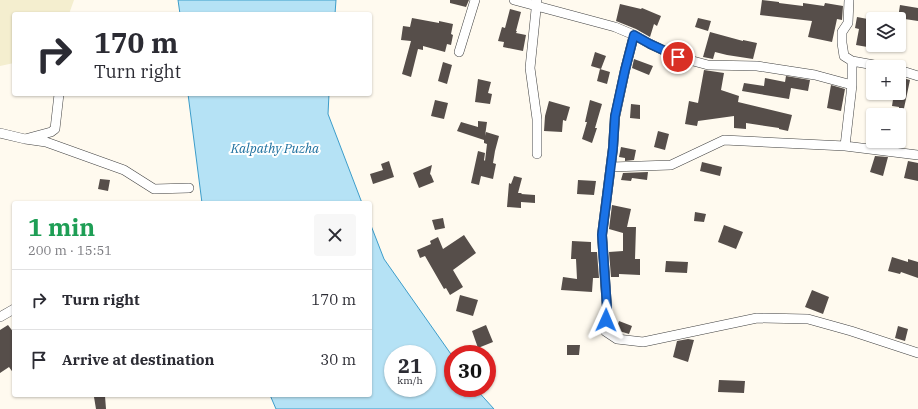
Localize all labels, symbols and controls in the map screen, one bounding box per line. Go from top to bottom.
map controls [866,12,906,148]
button: layers [866,12,906,52]
text: 170 m [94,24,178,61]
icon: right [28,28,80,80]
pin [661,40,695,74]
icon: arrive [667,46,689,68]
text: Turn right [94,60,181,83]
button: + [866,60,906,100]
button: − [866,108,906,148]
water label: Kalpathy Puzha [230,140,319,157]
text: 1 min [28,211,95,243]
button: close [314,214,356,256]
text: 200 m · 15:51 [28,242,112,259]
icon: right [28,289,50,311]
text: Turn right [62,290,140,309]
text: 170 m [311,290,356,309]
position arrow [585,299,627,341]
speed limit sign: 30 [444,345,496,397]
icon: arrive [28,349,50,371]
text: Arrive at destination [62,350,214,369]
text: 30 m [320,350,356,369]
text: 21 [398,352,422,379]
text: km/h [397,374,423,387]

